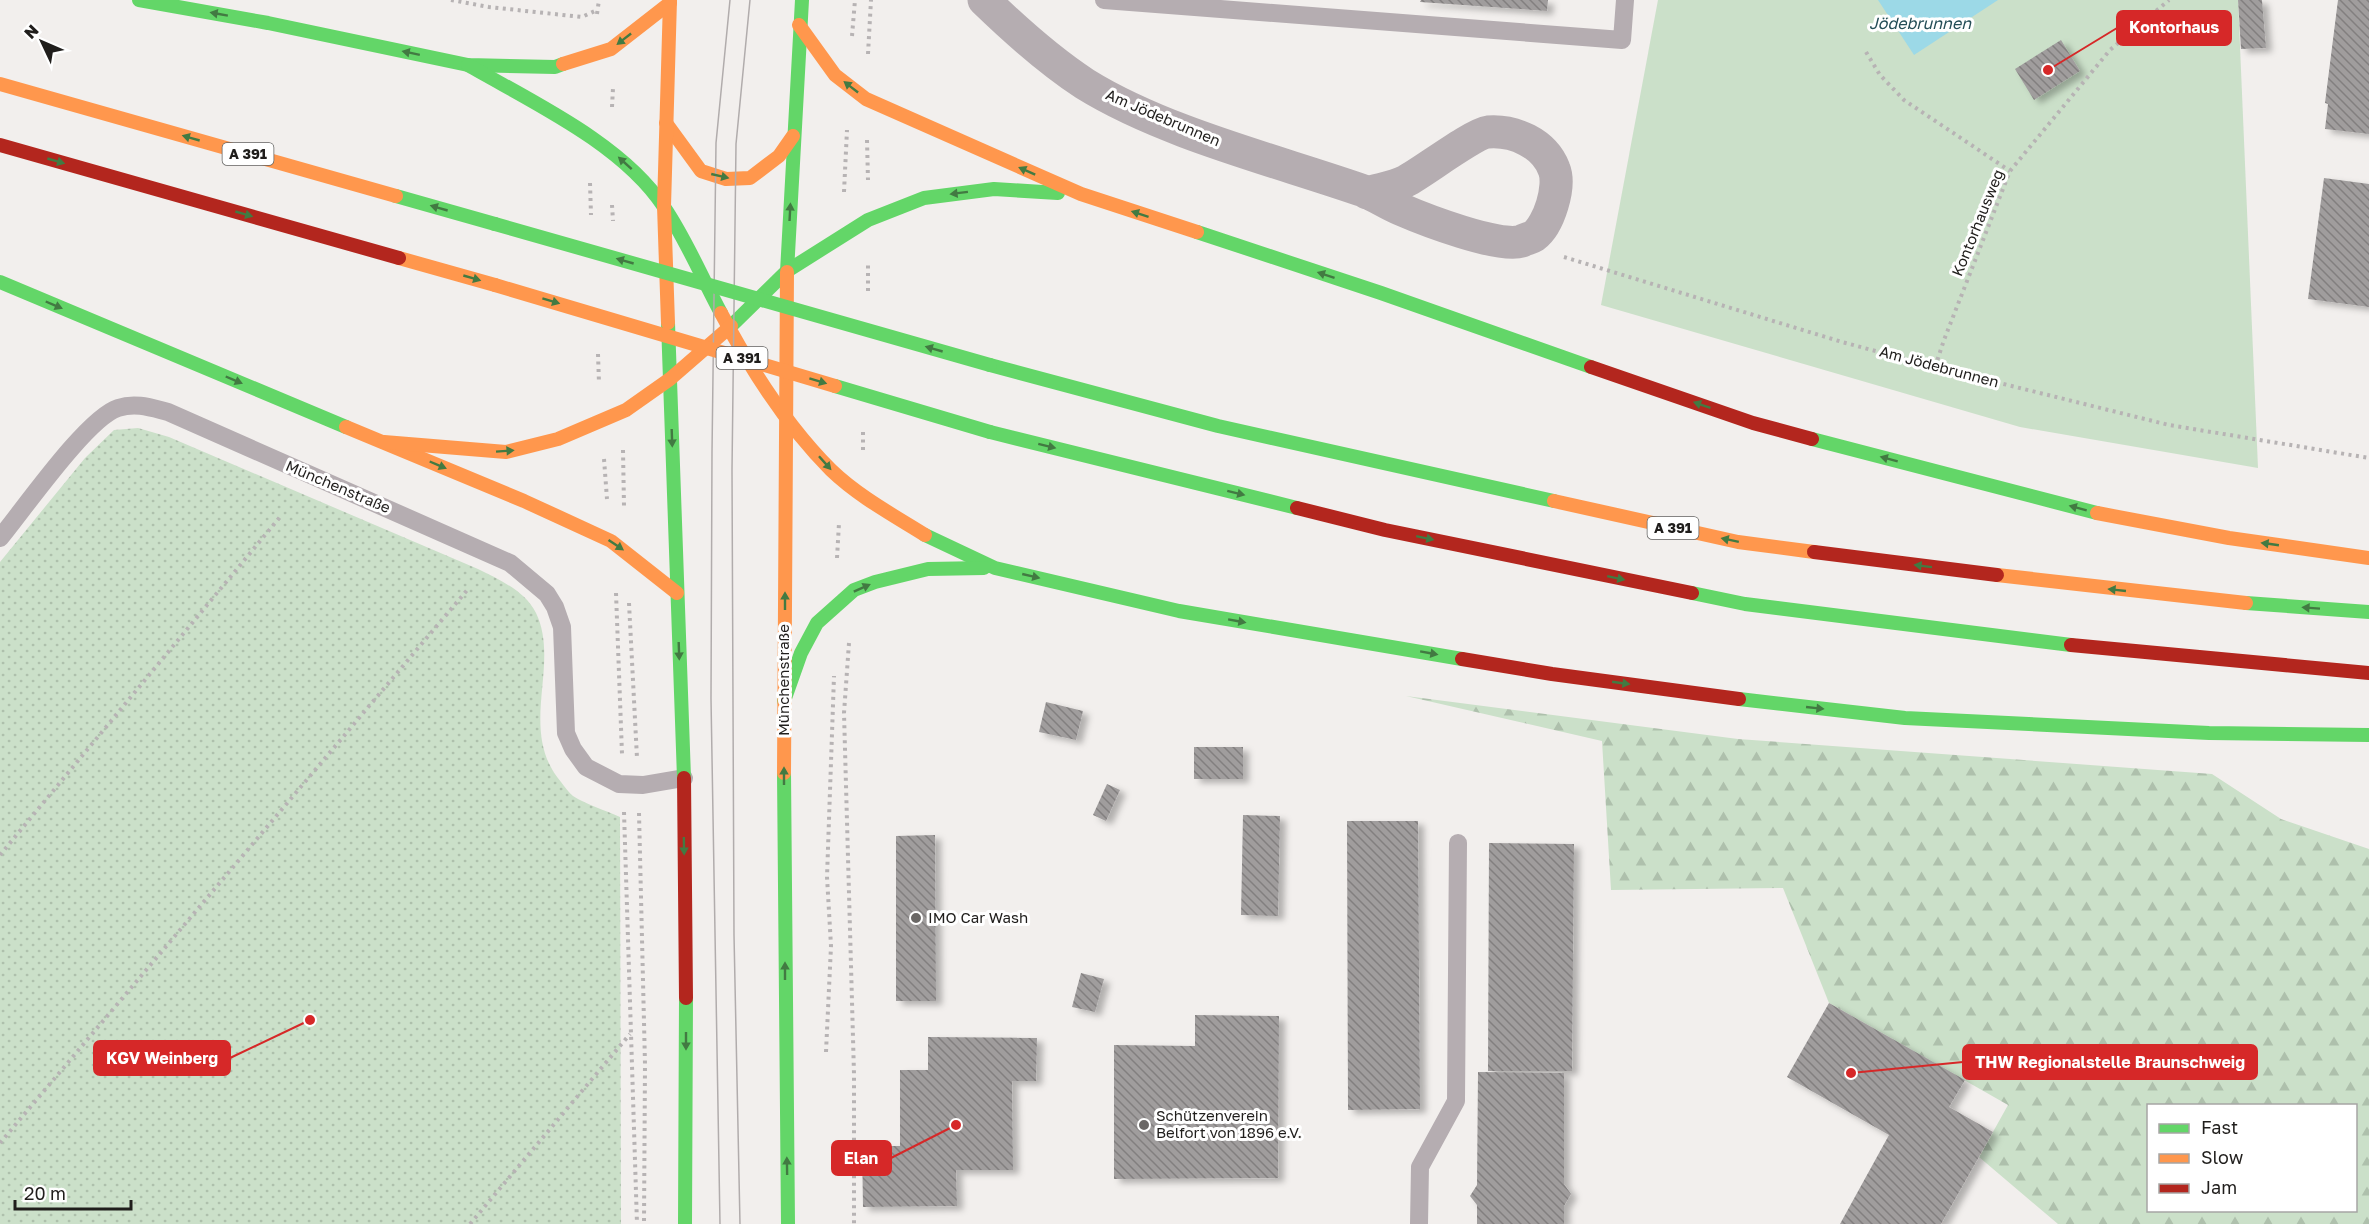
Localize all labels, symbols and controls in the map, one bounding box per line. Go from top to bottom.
one-way arrow [210,10,229,19]
callout: Kontorhaus [2117,11,2231,45]
north arrow [12,12,72,72]
water label: Jödebrunnen [1869,13,1972,33]
text: Kontorhaus [2129,17,2219,37]
text: N [20,20,43,43]
one-way arrow [616,33,632,45]
one-way arrow [401,47,420,57]
one-way arrow [844,82,859,94]
street label: Am Jödebrunnen [1103,85,1223,149]
one-way arrow [182,133,200,142]
road number: A 391 [222,143,274,165]
one-way arrow [617,156,632,170]
one-way arrow [47,157,65,166]
one-way arrow [1018,166,1036,175]
street label: Kontorhausweg [1947,167,2007,279]
one-way arrow [711,172,729,182]
one-way arrow [950,189,969,198]
one-way arrow [430,203,448,213]
one-way arrow [785,203,794,222]
one-way arrow [1131,209,1149,218]
one-way arrow [235,210,253,219]
one-way arrow [616,256,634,266]
one-way arrow [1317,270,1335,279]
one-way arrow [463,274,481,283]
one-way arrow [542,297,560,306]
one-way arrow [45,301,63,310]
street label: Am Jödebrunnen [1878,341,2001,391]
one-way arrow [925,344,943,353]
road number: A 391 [716,347,768,369]
one-way arrow [225,376,243,385]
one-way arrow [809,377,827,386]
one-way arrow [1693,400,1711,410]
one-way arrow [667,428,677,447]
one-way arrow [1037,441,1056,451]
one-way arrow [496,446,515,455]
one-way arrow [1880,453,1898,463]
street label: Münchenstraße [283,456,394,516]
one-way arrow [818,456,832,470]
one-way arrow [430,460,448,470]
one-way arrow [1227,488,1245,498]
one-way arrow [2069,503,2087,513]
road number: A 391 [1648,517,1698,539]
one-way arrow [1416,534,1435,543]
one-way arrow [1720,535,1739,545]
one-way arrow [608,539,624,550]
one-way arrow [2260,539,2279,548]
one-way arrow [1913,561,1932,571]
one-way arrow [1021,572,1040,581]
one-way arrow [1607,573,1626,583]
one-way arrow [853,583,870,592]
one-way arrow [2107,585,2126,595]
one-way arrow [780,591,790,610]
one-way arrow [2301,603,2320,613]
one-way arrow [1227,616,1246,625]
street label: Münchenstraße [774,624,792,736]
one-way arrow [674,642,684,661]
one-way arrow [1420,649,1439,658]
one-way arrow [1612,679,1631,688]
one-way arrow [1806,703,1825,712]
one-way arrow [779,766,789,785]
one-way arrow [679,837,689,856]
place label: IMO Car Wash [928,908,1028,926]
marker: IMO Car Wash [909,911,923,925]
one-way arrow [780,961,790,980]
one-way arrow [681,1032,691,1051]
callout: KGV Weinberg [94,1041,230,1075]
callout: THW Regionalstelle Braunschweig [1963,1045,2257,1079]
text: KGV Weinberg [106,1048,218,1068]
text: THW Regionalstelle Braunschweig [1975,1052,2245,1072]
legend [2147,1104,2357,1212]
place label: Schützenverein Belfort von 1896 e.V. [1156,1106,1302,1141]
text: Fast [2201,1116,2238,1138]
marker: Schützenverein Belfort von 1896 e.V. [1137,1118,1151,1132]
callout: Elan [832,1141,891,1175]
text: Slow [2201,1146,2244,1168]
text: Elan [844,1148,878,1168]
one-way arrow [782,1156,792,1175]
scale bar [15,1173,130,1211]
text: Jam [2201,1176,2237,1198]
text: 20 m [24,1182,66,1204]

